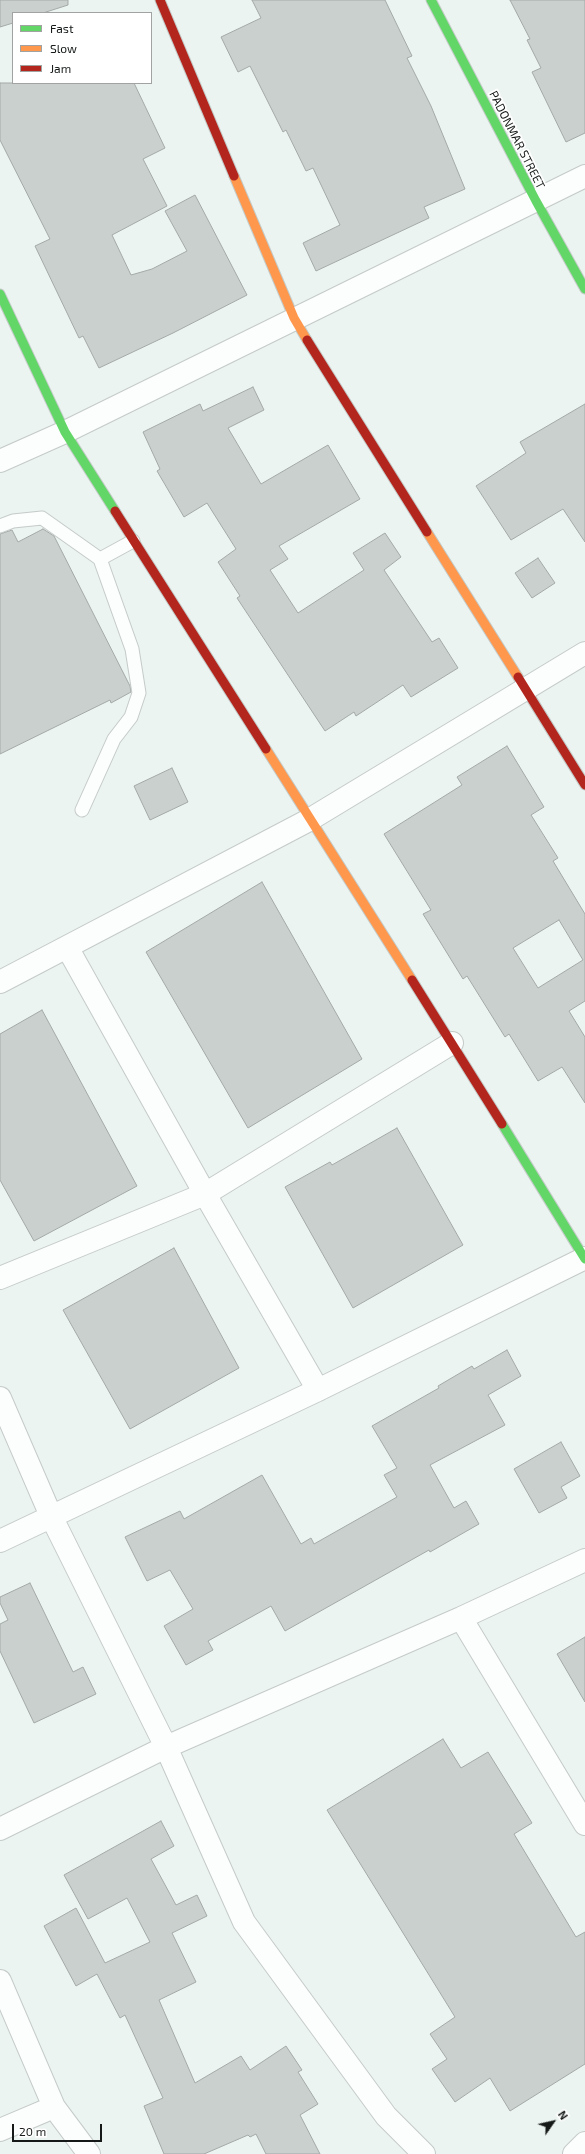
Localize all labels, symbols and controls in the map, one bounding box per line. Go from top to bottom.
legend [12,12,152,84]
text: Fast [50,21,73,35]
text: Slow [50,41,77,55]
text: Jam [50,61,71,75]
street label: PADONMAR STREET [486,89,548,191]
north arrow [533,2102,573,2142]
text: N [556,2108,571,2122]
scale bar [14,2116,104,2142]
text: 20 m [19,2124,46,2138]

